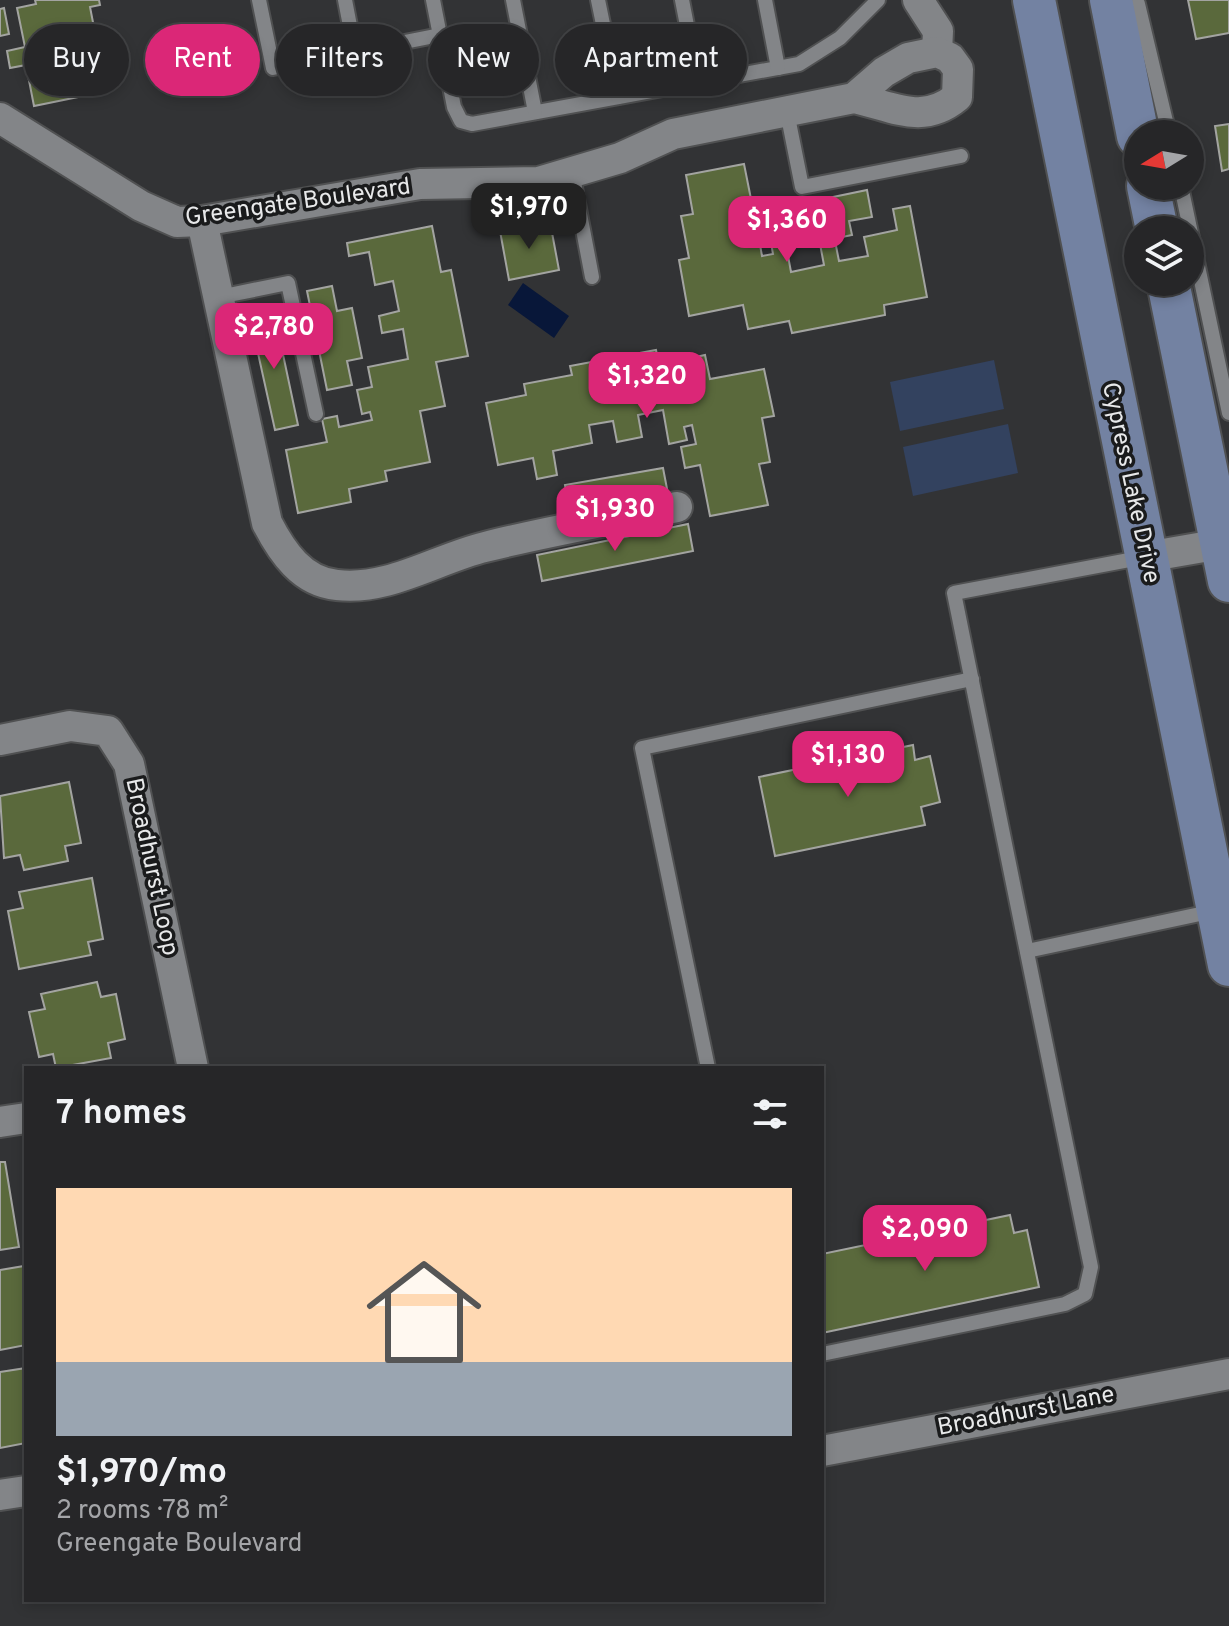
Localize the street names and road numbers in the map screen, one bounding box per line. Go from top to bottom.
street label: Greengate Boulevard [183,172,413,234]
street label: Cypress Lake Drive [1094,380,1166,586]
street label: Broadhurst Loop [118,775,184,959]
street label: Broadhurst Lane [935,1380,1117,1444]

